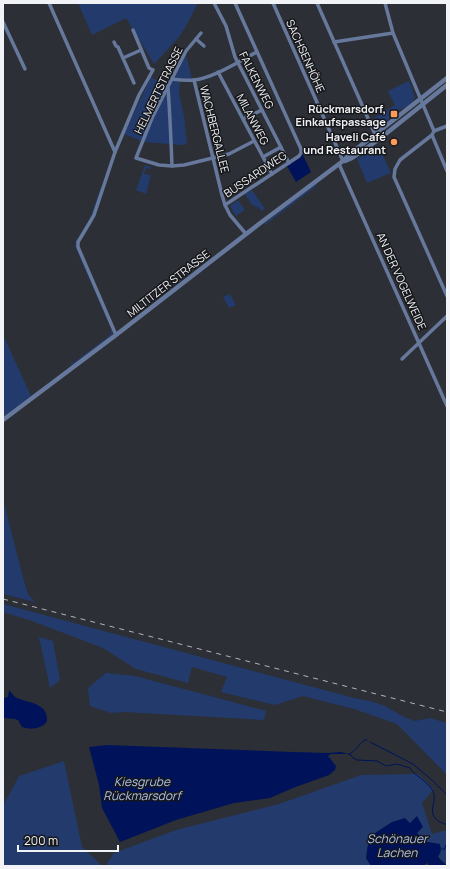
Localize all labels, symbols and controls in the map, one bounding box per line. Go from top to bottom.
street label: SACHSENHÖHE [283,17,329,95]
street label: HELMERTSTRASSE [130,44,186,136]
street label: FALKENWEG [236,49,278,111]
street label: WACHBERGALLEE [197,84,233,174]
street label: MILANWEG [233,91,273,147]
place label: Rückmarsdorf, Einkaufspassage [296,101,386,129]
marker: Rückmarsdorf, Einkaufspassage [389,109,399,119]
place label: Haveli Café und Restaurant [303,129,386,157]
marker: Haveli Café und Restaurant [389,137,399,147]
street label: BUSSARDWEG [221,147,290,201]
street label: AN DER VOGELWEIDE [374,230,430,332]
street label: MILTITZER STRASSE [124,246,212,320]
water label: Kiesgrube Rückmarsdorf [103,773,183,804]
scale bar [18,827,118,853]
water label: Schönauer Lachen [367,830,429,861]
text: 200 m [24,832,58,849]

